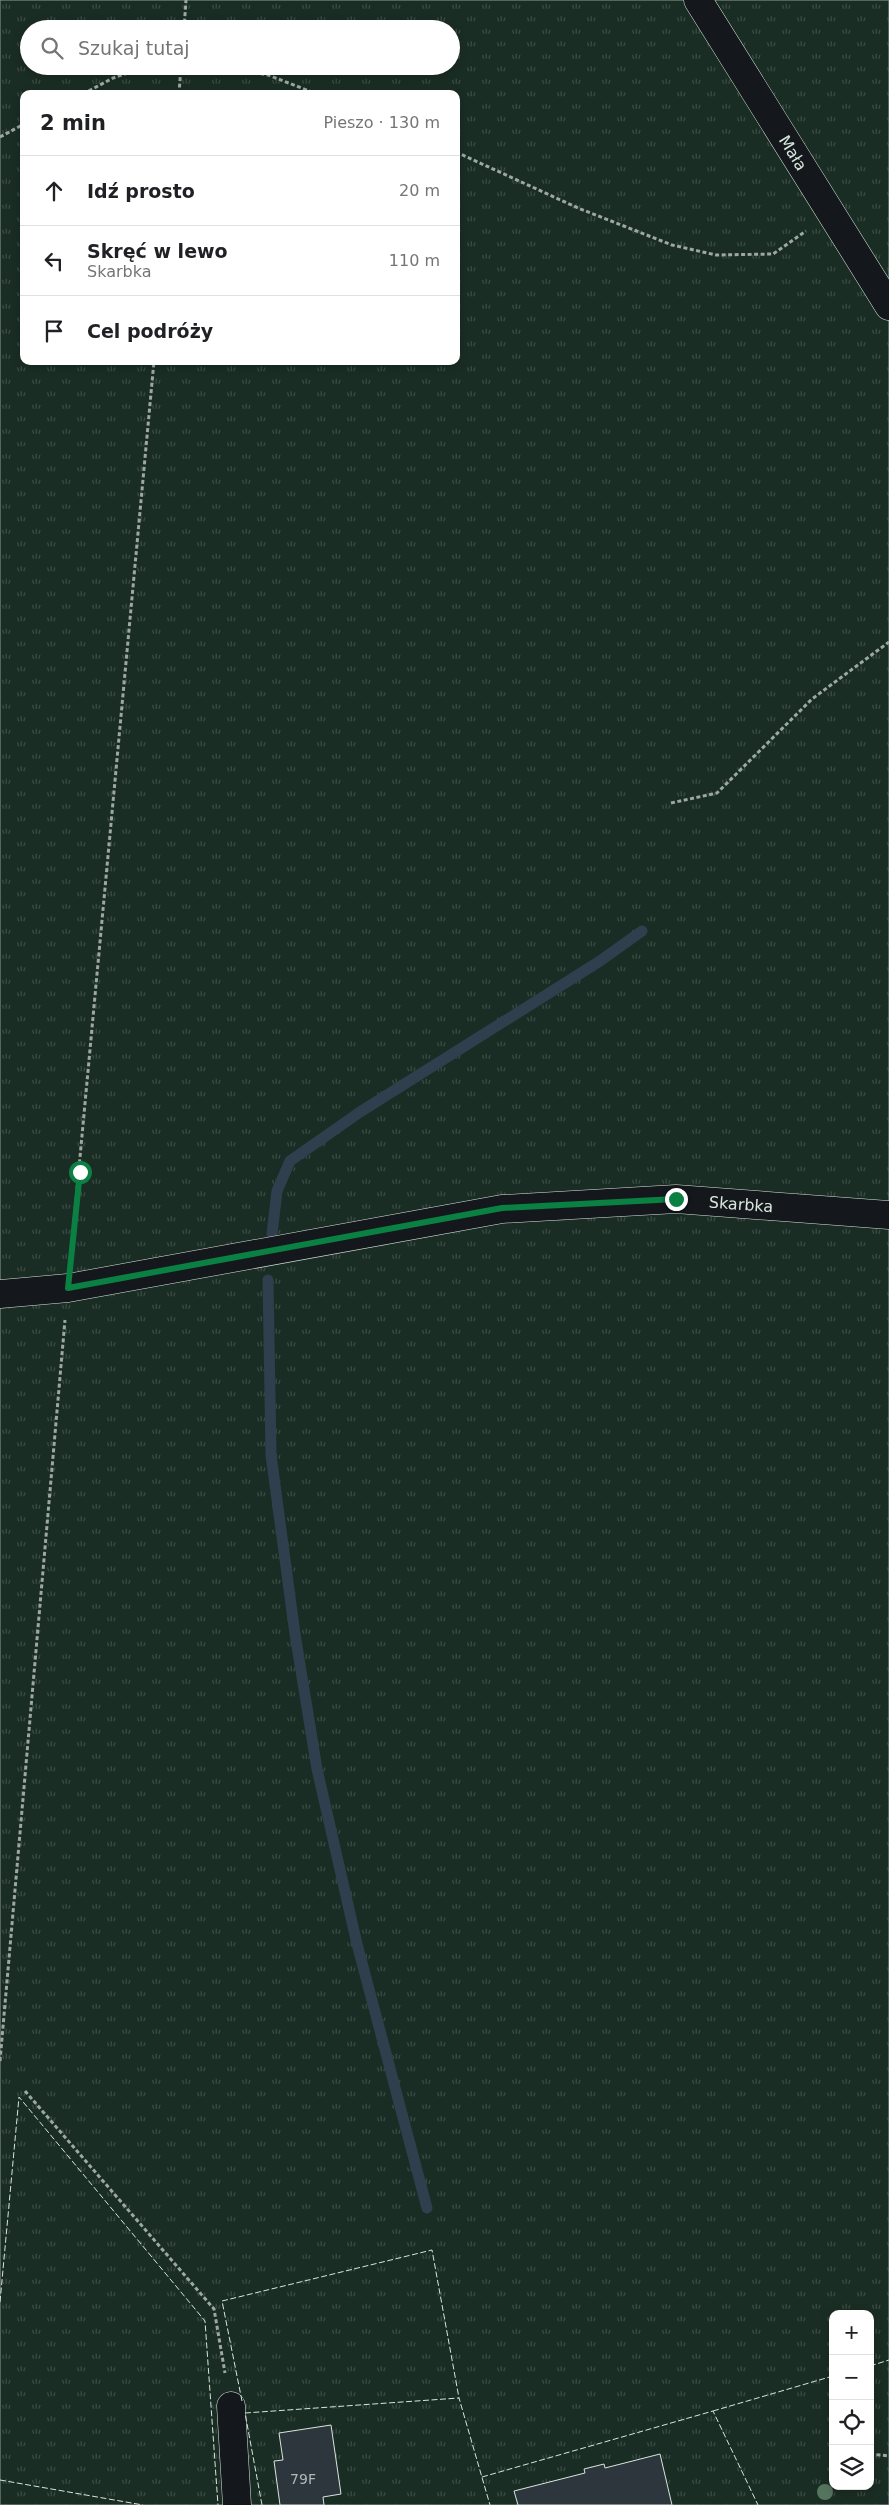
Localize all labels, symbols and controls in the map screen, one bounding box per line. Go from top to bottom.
search box [20,20,460,75]
icon: search [38,34,66,62]
text: Szukaj tutaj [78,37,190,59]
text: 2 min [40,111,106,135]
text: Pieszo · 130 m [323,113,440,132]
street label: Mała [775,132,811,174]
icon: ahead [40,177,68,205]
text: Idź prosto [87,180,195,202]
text: 20 m [399,181,440,200]
text: Skręć w lewo [87,240,228,262]
icon: left [40,247,68,275]
text: 110 m [389,251,440,270]
text: Skarbka [87,262,151,281]
icon: arrive [40,317,68,345]
text: Cel podróży [87,320,213,342]
route start [69,1161,92,1184]
route end [665,1188,688,1211]
street label: Skarbka [708,1192,774,1216]
map controls [829,2310,874,2490]
button: + [829,2310,874,2355]
button: − [829,2355,874,2400]
button: locate [829,2400,874,2445]
button: layers [829,2445,874,2490]
house number: 79F [290,2471,316,2487]

